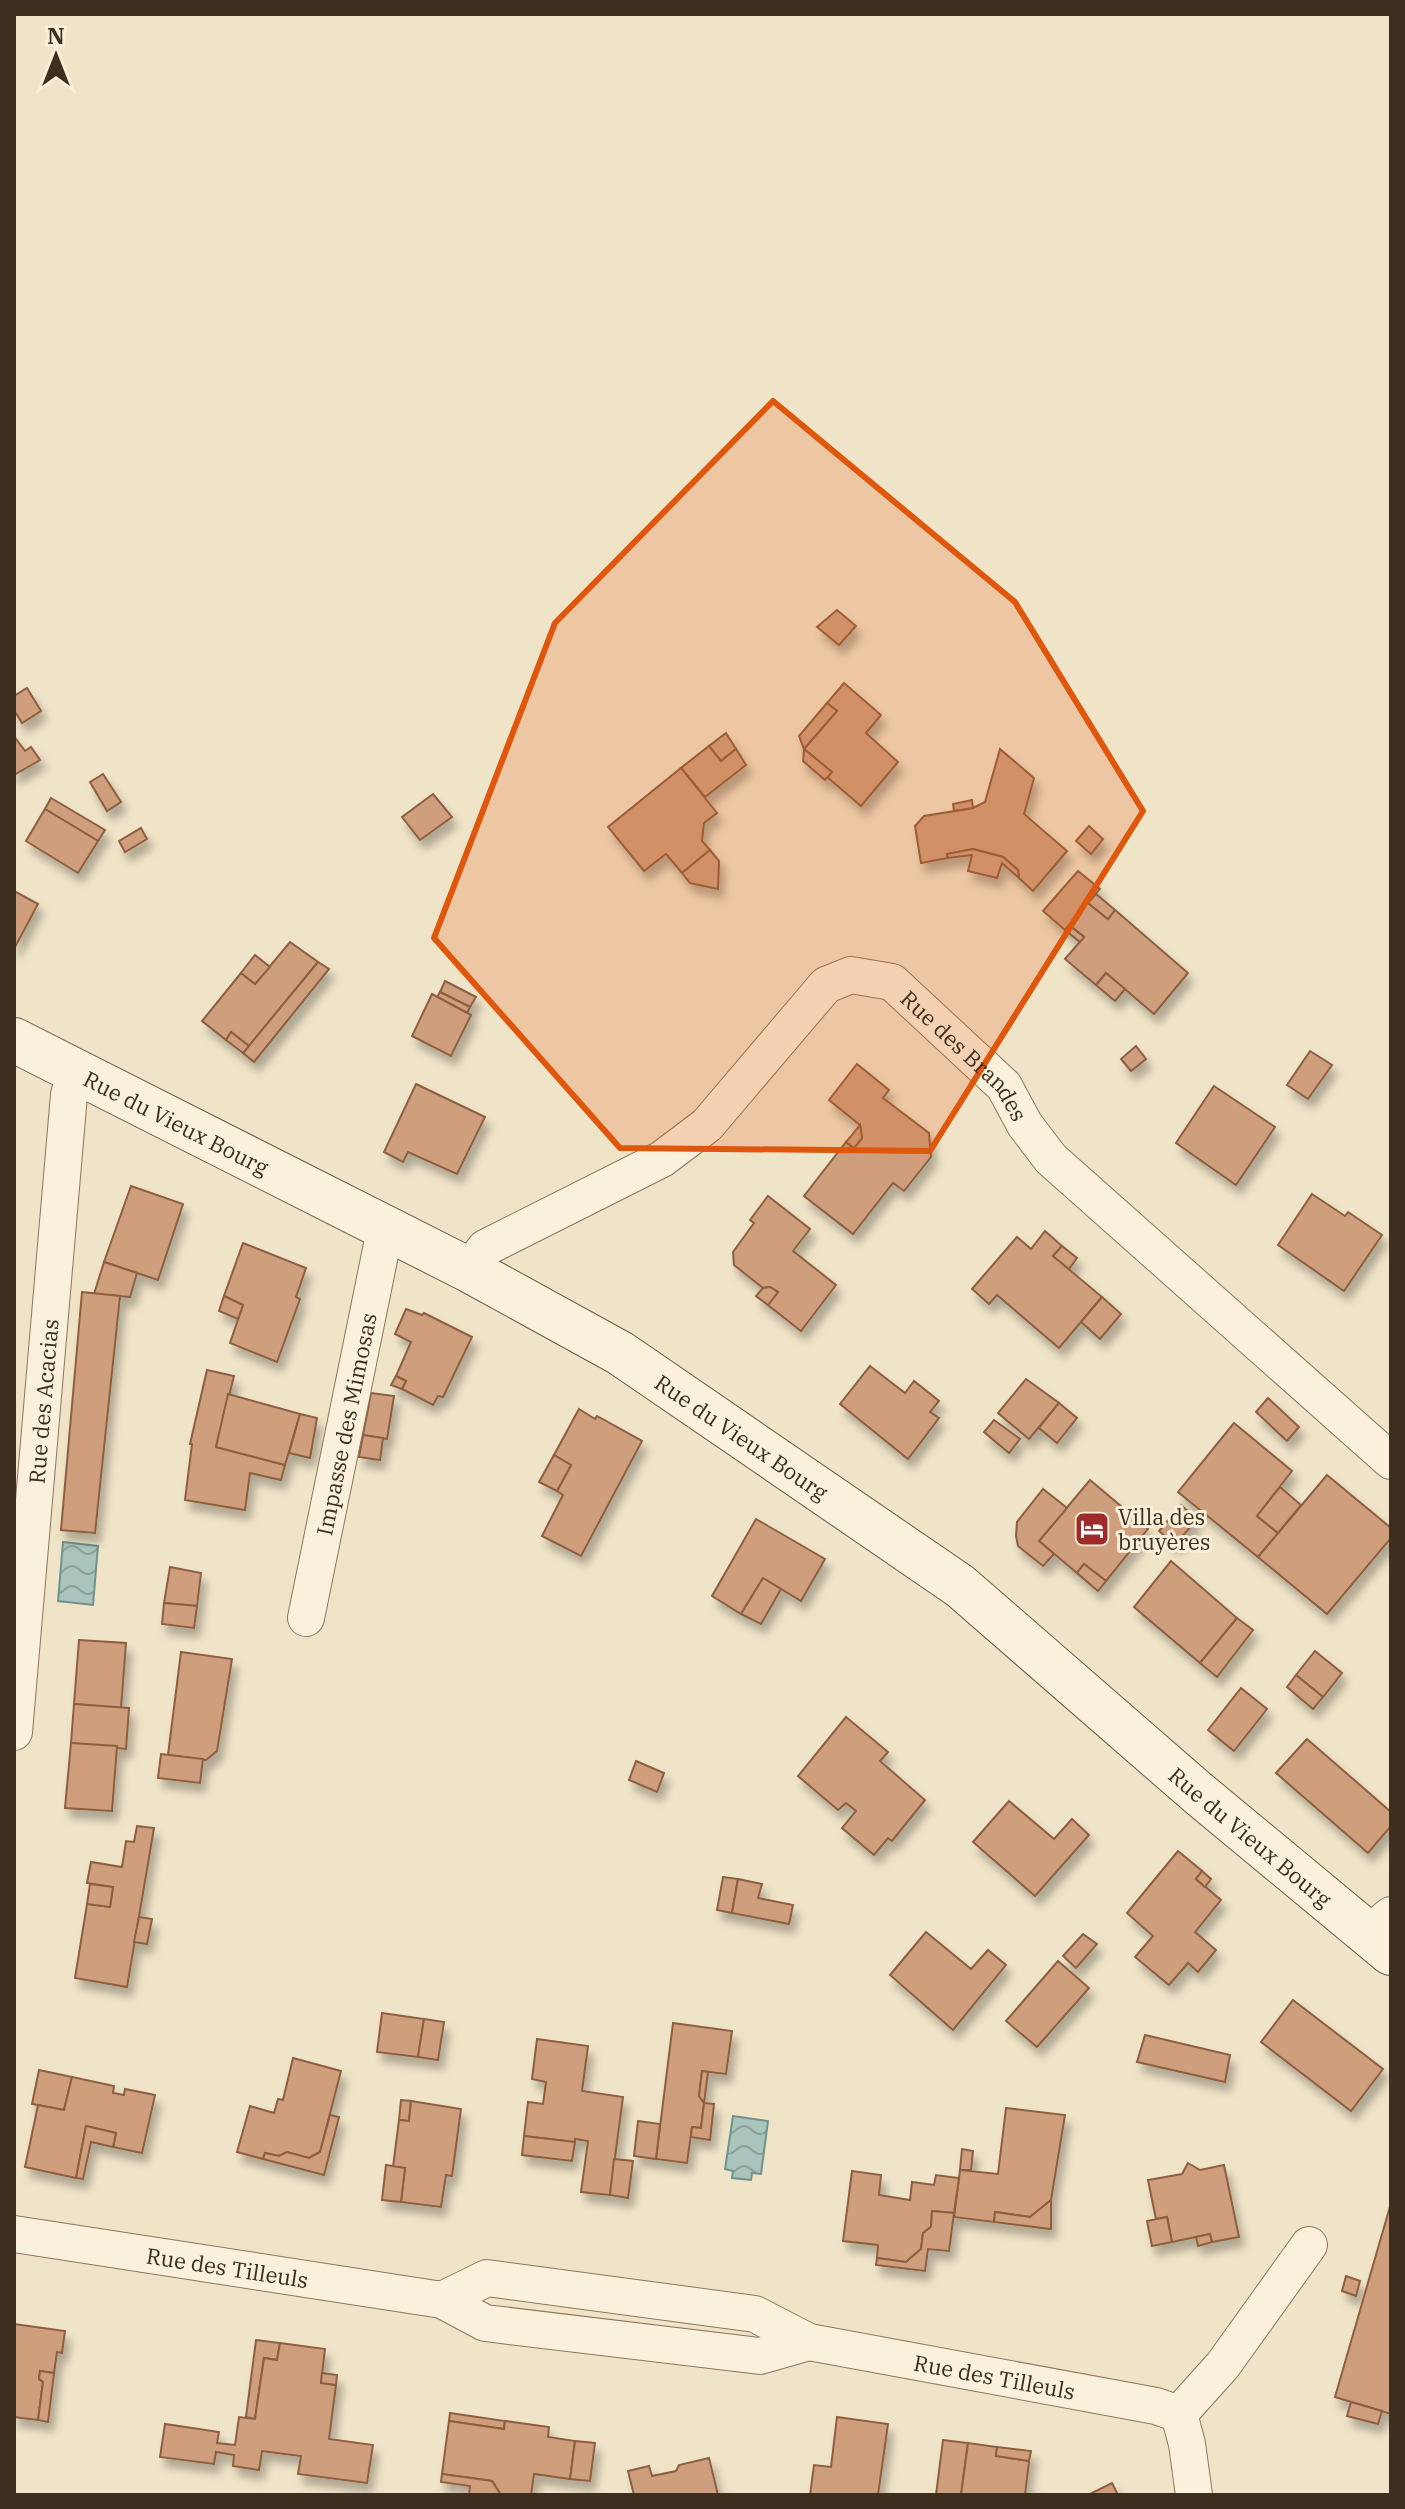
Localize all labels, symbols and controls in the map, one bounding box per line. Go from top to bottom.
north arrow [16,16,96,96]
text: N [47,21,65,50]
street label: Rue des Brandes [895,983,1035,1126]
street label: Rue du Vieux Bourg [79,1063,274,1181]
street label: Impasse des Mimosas [309,1310,382,1538]
street label: Rue des Acacias [21,1317,64,1485]
street label: Rue du Vieux Bourg [650,1367,834,1506]
place label: Villa des bruyères [1118,1502,1211,1556]
hotel icon: Villa des bruyères [1073,1510,1111,1548]
street label: Rue du Vieux Bourg [1163,1760,1338,1913]
street label: Rue des Tilleuls [144,2240,311,2294]
street label: Rue des Tilleuls [911,2347,1078,2405]

